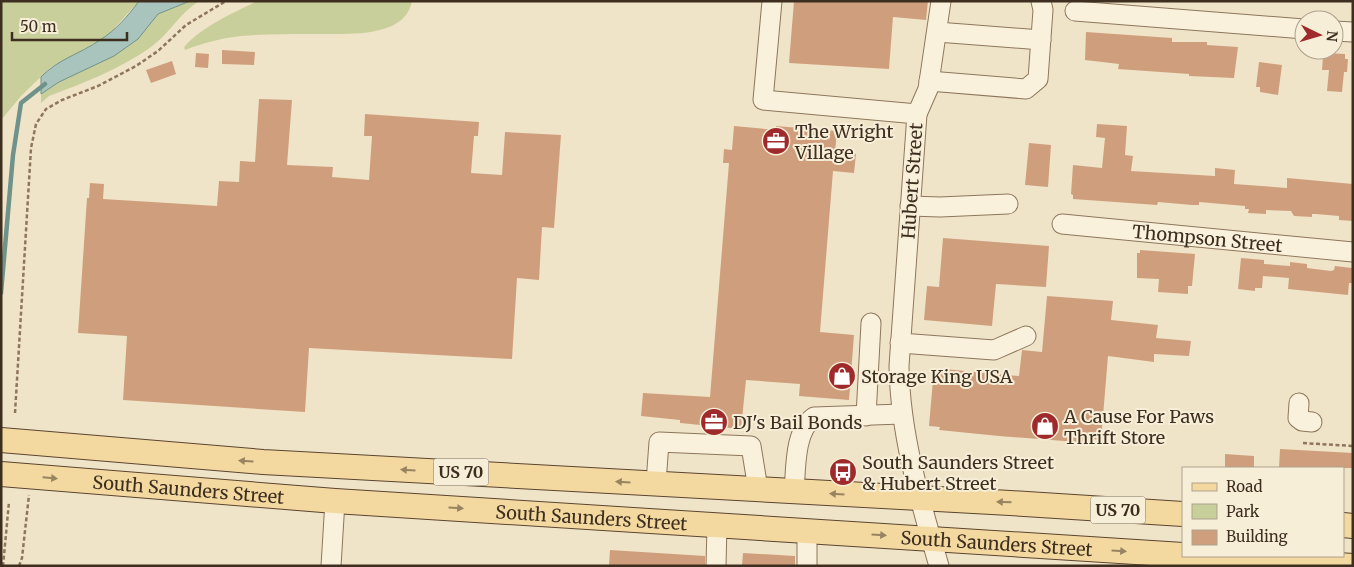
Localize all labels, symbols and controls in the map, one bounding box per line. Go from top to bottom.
scale bar [12,10,128,42]
north arrow [1294,10,1344,60]
text: 50 m [20,17,57,36]
text: N [1323,30,1341,42]
place label: The Wright Village [794,120,893,164]
street label: Hubert Street [896,122,928,240]
office icon: The Wright Village [761,126,791,156]
street label: Thompson Street [1131,219,1283,257]
shop icon: Storage King USA [827,361,857,391]
place label: Storage King USA [861,365,1013,388]
place label: A Cause For Paws Thrift Store [1063,405,1214,449]
office icon: DJ's Bail Bonds [699,407,729,437]
place label: DJ's Bail Bonds [733,411,862,434]
shop icon: A Cause For Paws Thrift Store [1030,411,1060,441]
place label: South Saunders Street & Hubert Street [862,451,1054,495]
one-way arrow [238,456,254,464]
bus stop icon: South Saunders Street & Hubert Street [828,457,858,487]
road number: US 70 [434,458,488,486]
one-way arrow [400,465,416,473]
legend [1182,467,1344,557]
street label: South Saunders Street [92,470,285,508]
one-way arrow [42,474,58,482]
one-way arrow [614,477,630,485]
text: Road [1226,477,1262,496]
one-way arrow [829,490,845,498]
road number: US 70 [1090,496,1146,524]
one-way arrow [996,498,1012,506]
street label: South Saunders Street [495,500,688,535]
text: Park [1226,502,1260,521]
one-way arrow [448,505,464,513]
street label: South Saunders Street [900,526,1093,561]
text: Building [1226,527,1288,546]
one-way arrow [871,532,887,540]
one-way arrow [1111,547,1127,555]

